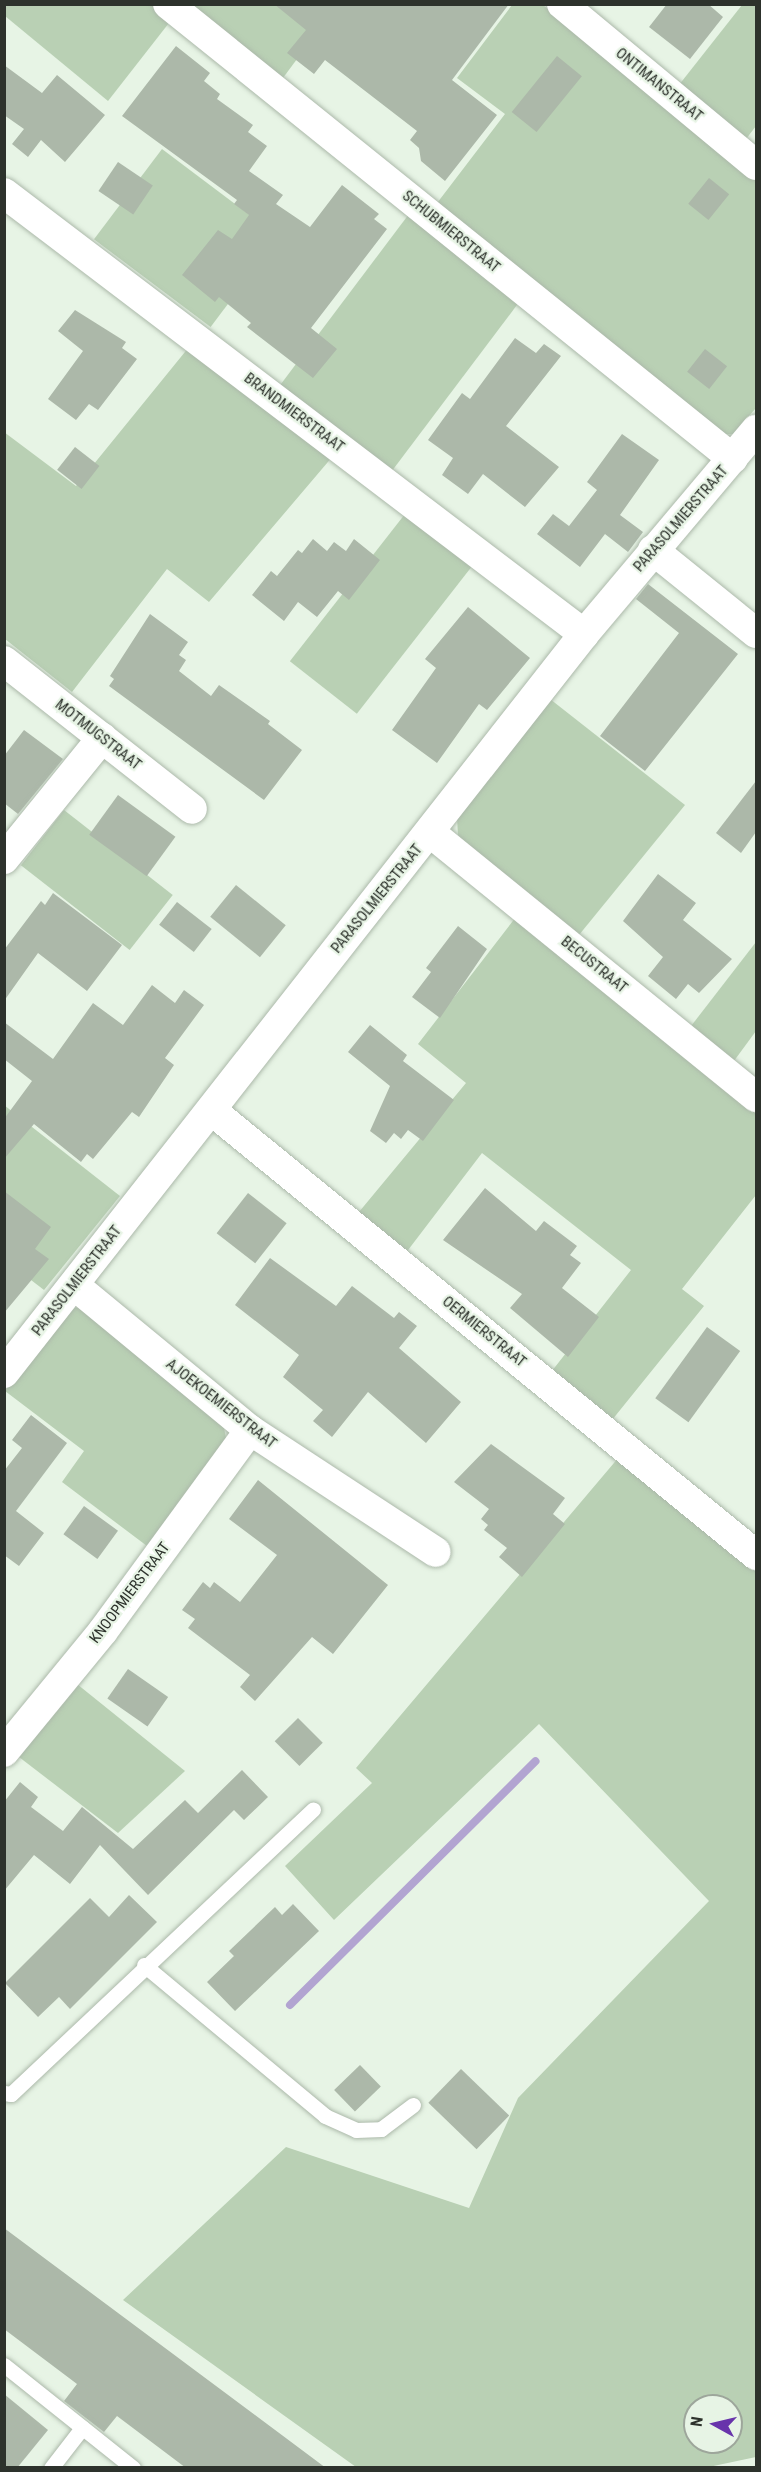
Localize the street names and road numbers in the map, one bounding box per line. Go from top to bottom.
street label: ONTIMANSTRAAT [612,44,706,126]
street label: SCHUBMIERSTRAAT [399,187,503,277]
street label: BRANDMIERSTRAAT [240,369,348,457]
street label: PARASOLMIERSTRAAT [630,462,732,576]
street label: MOTMUGSTRAAT [51,696,145,774]
street label: PARASOLMIERSTRAAT [328,841,426,957]
street label: BECUSTRAAT [557,933,631,997]
street label: PARASOLMIERSTRAAT [28,1222,126,1340]
street label: OERMIERSTRAAT [438,1293,530,1371]
street label: AJOEKOEMIERSTRAAT [162,1355,280,1453]
street label: KNOOPMIERSTRAAT [86,1539,174,1647]

